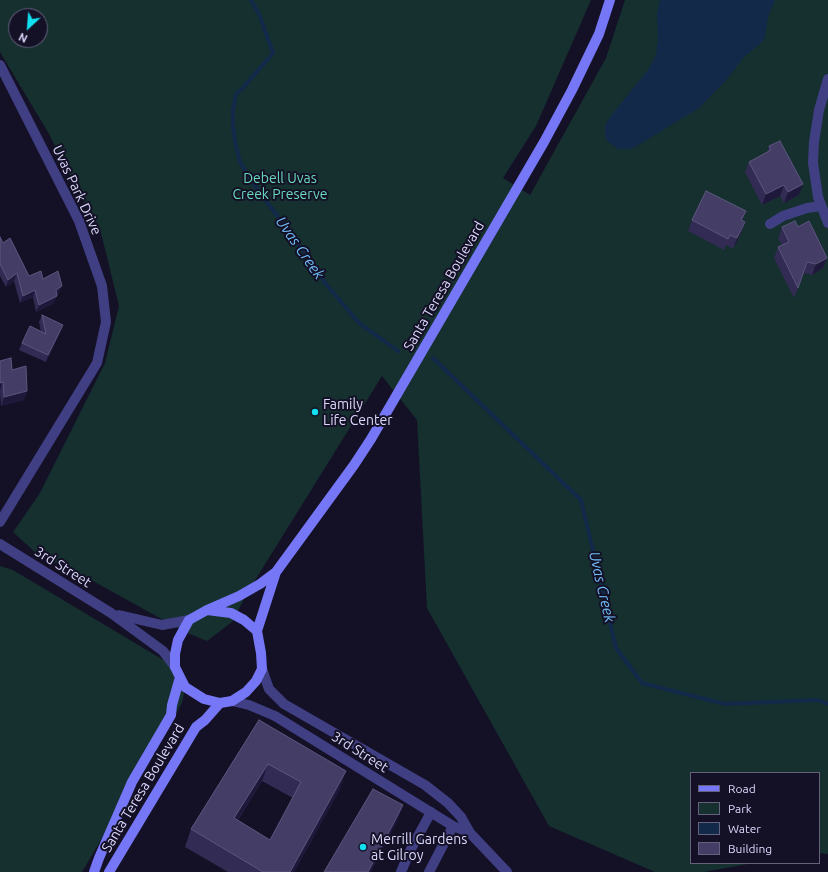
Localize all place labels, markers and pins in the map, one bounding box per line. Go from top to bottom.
place label: Family Life Center [323,396,393,428]
marker: Family Life Center [310,407,320,417]
place label: Merrill Gardens at Gilroy [371,831,467,864]
marker: Merrill Gardens at Gilroy [358,842,368,852]

